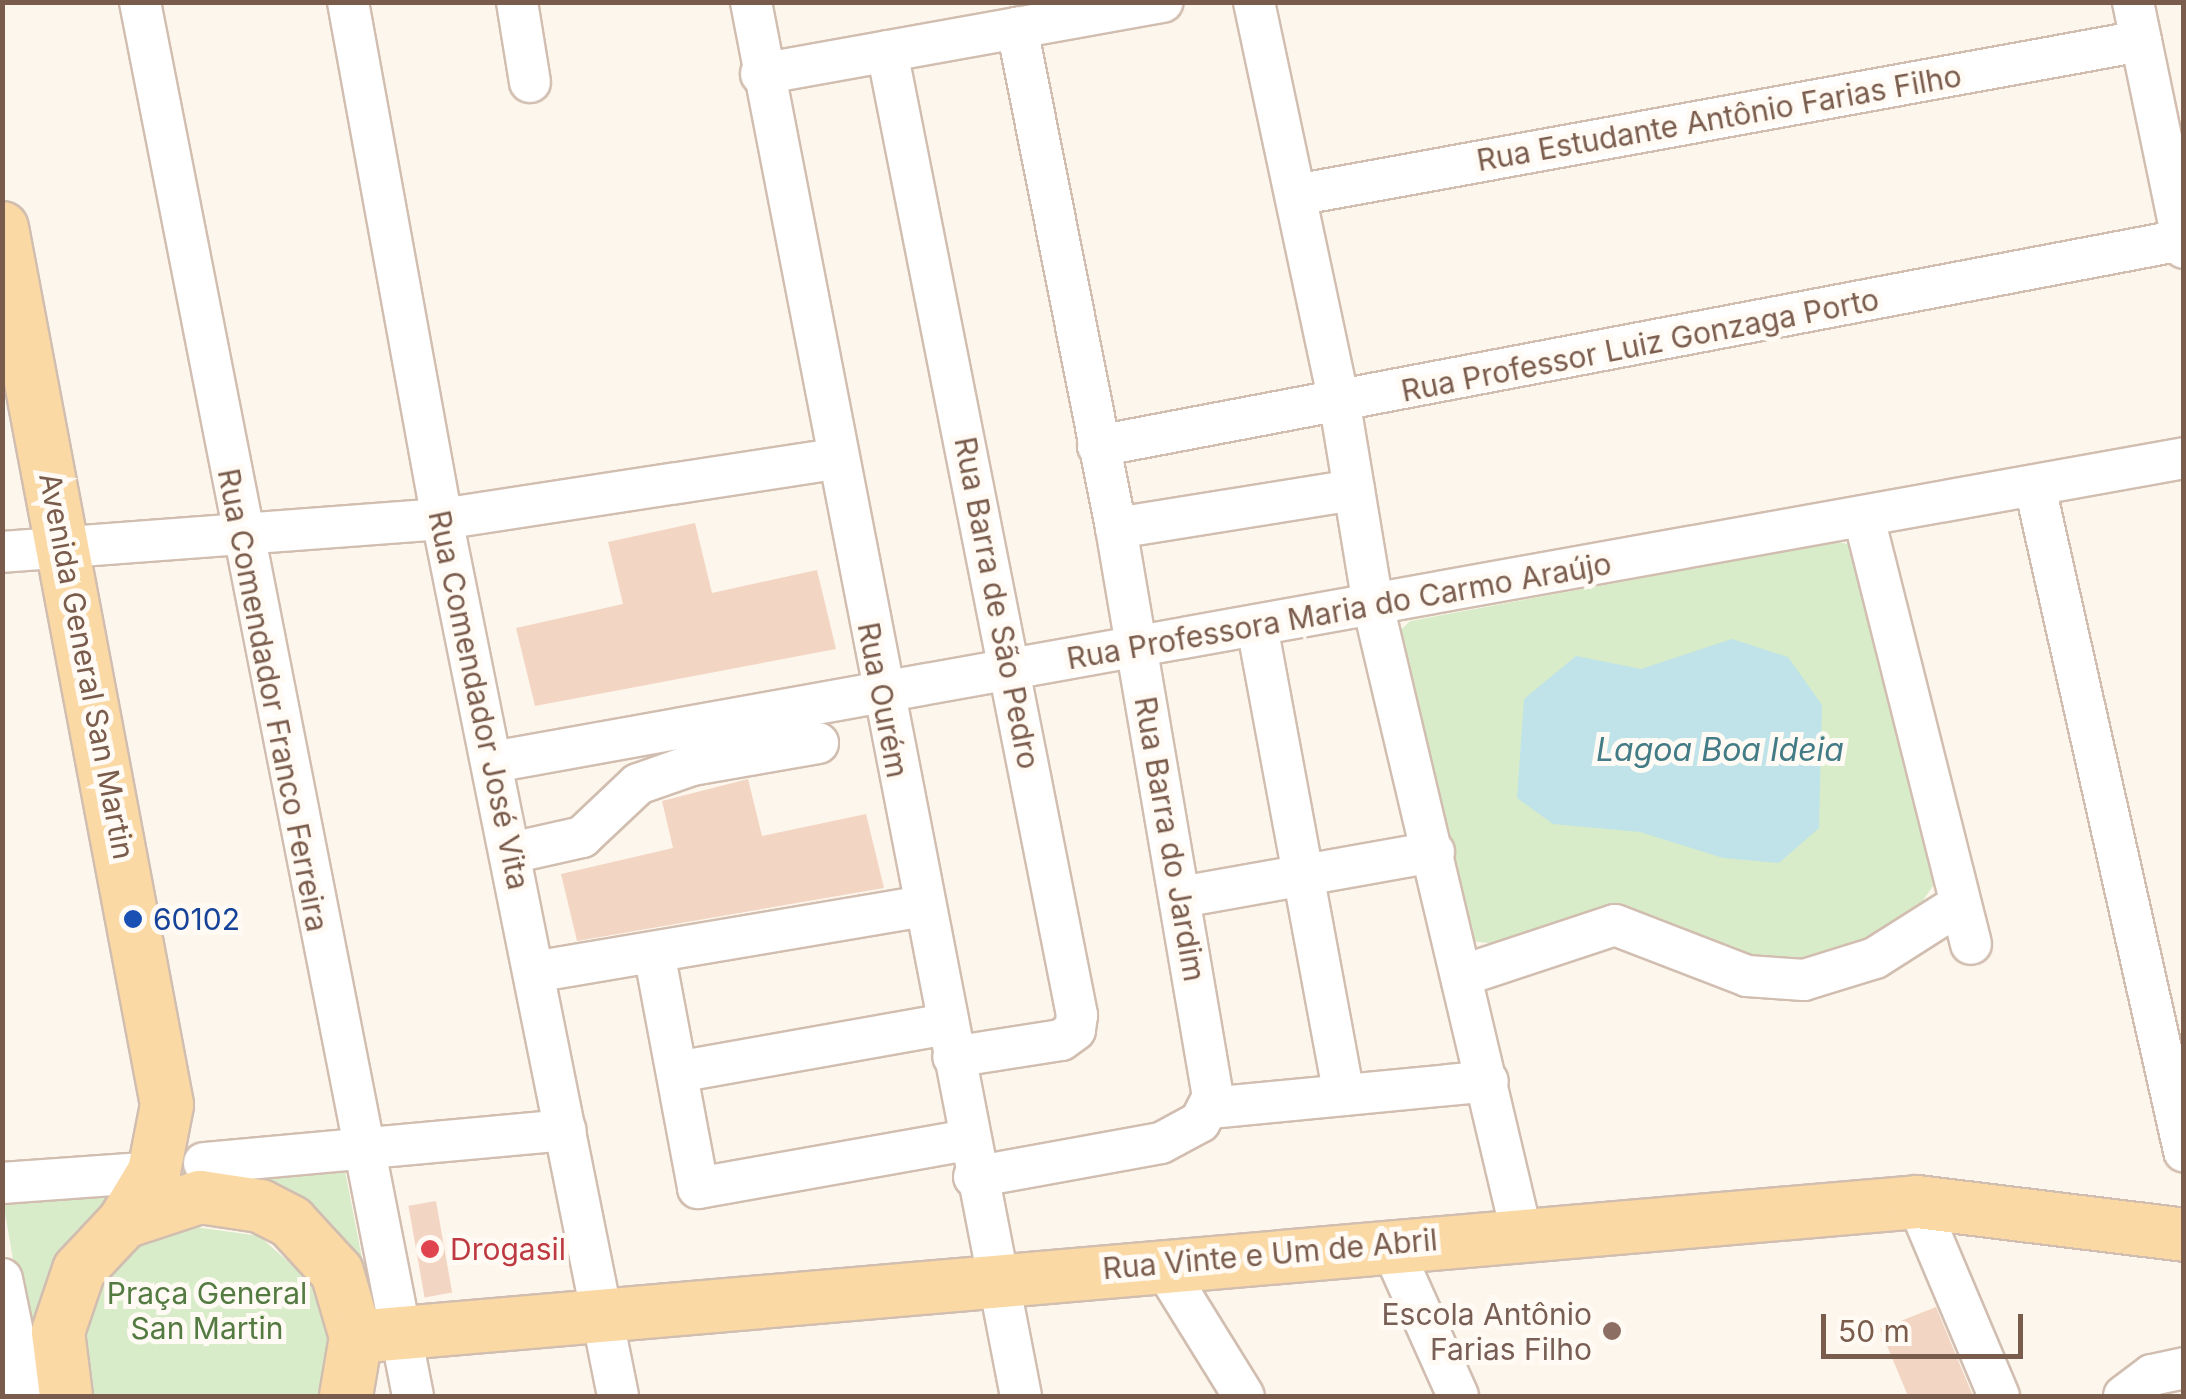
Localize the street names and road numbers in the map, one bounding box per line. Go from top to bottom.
street label: Rua Estudante Antônio Farias Filho [1474,58,1964,178]
street label: Rua Professor Luiz Gonzaga Porto [1398,281,1882,409]
street label: Rua Barra de São Pedro [947,434,1047,772]
street label: Rua Comendador Franco Ferreira [210,466,336,934]
street label: Avenida General San Martin [32,470,142,862]
street label: Rua Comendador José Vita [421,507,537,893]
street label: Rua Professora Maria do Carmo Araújo [1064,545,1614,677]
street label: Rua Ourém [850,619,916,781]
street label: Rua Barra do Jardim [1127,694,1213,984]
street label: Rua Vinte e Um de Abril [1101,1221,1439,1287]

